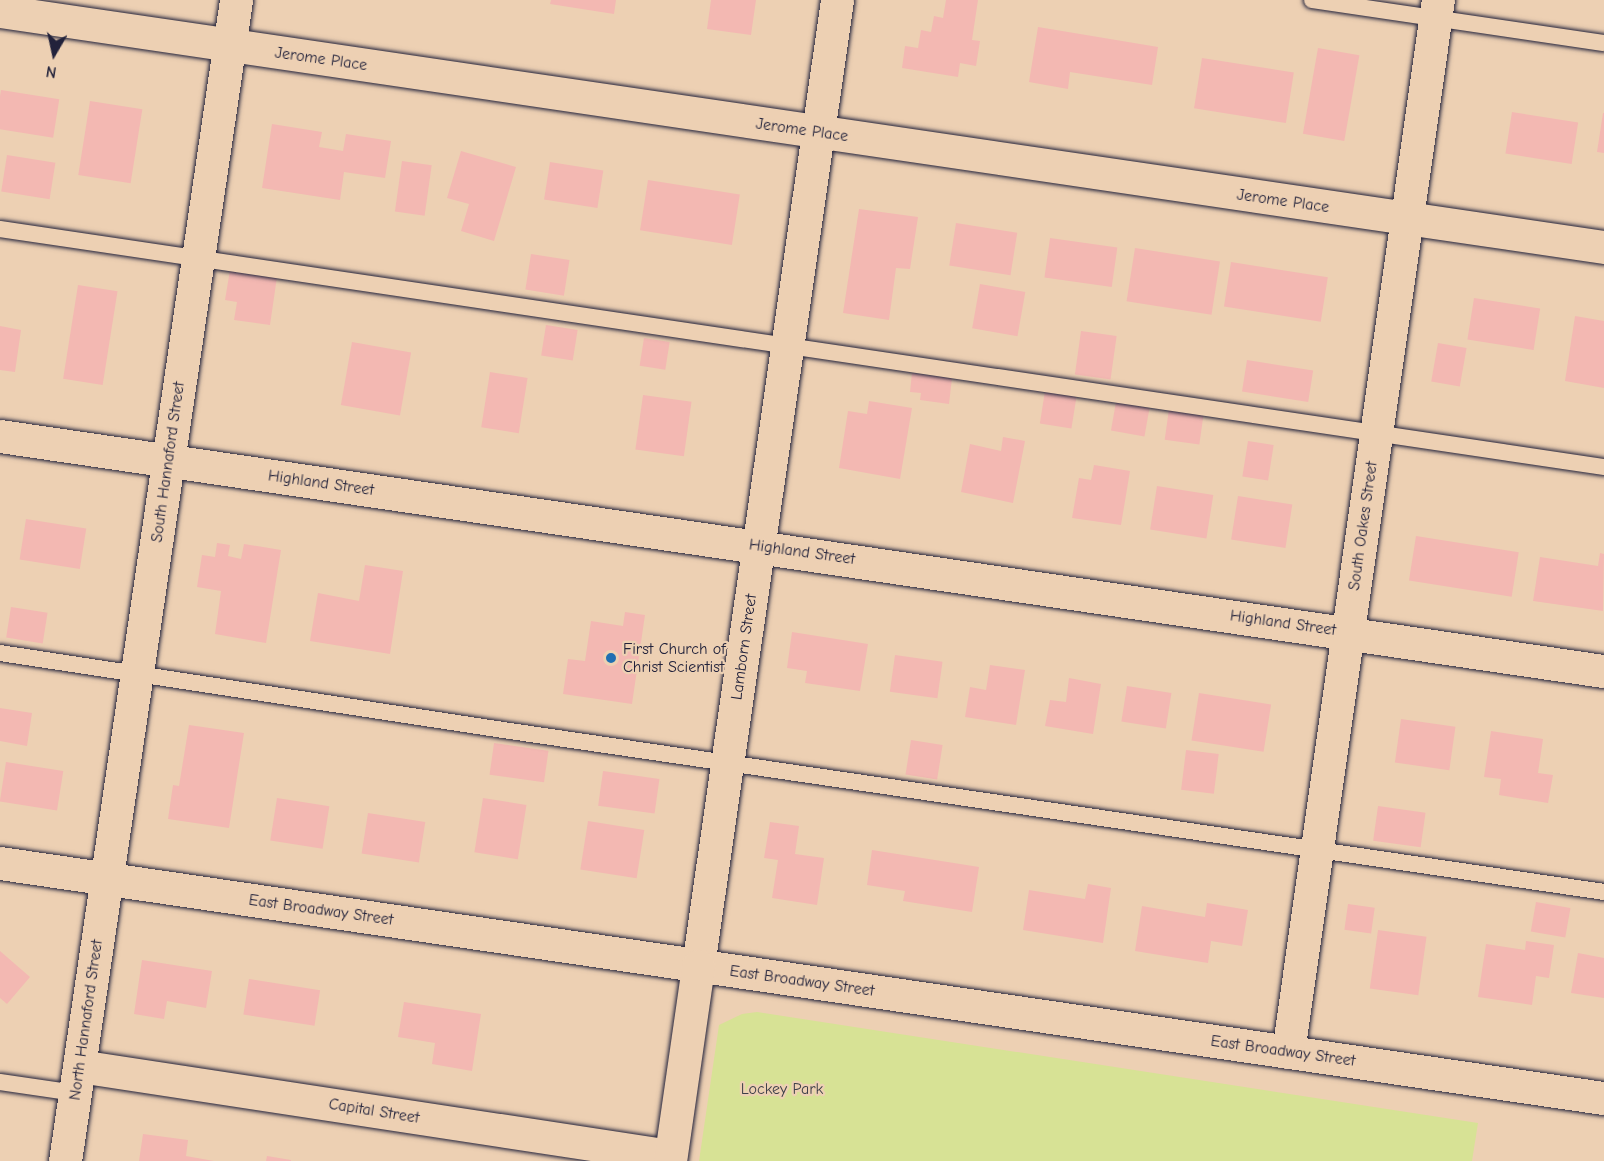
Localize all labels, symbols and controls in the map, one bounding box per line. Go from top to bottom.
north arrow [24,24,84,84]
street label: Jerome Place [274,43,368,75]
text: N [45,62,58,81]
street label: Jerome Place [755,114,849,146]
street label: Jerome Place [1236,185,1330,217]
street label: South Hannaford Street [147,380,189,544]
street label: South Oakes Street [1344,460,1382,592]
street label: Highland Street [267,466,375,500]
street label: Highland Street [748,535,856,569]
street label: Lamborn Street [727,593,761,701]
street label: Highland Street [1229,606,1337,640]
place label: First Church of Christ Scientist [623,639,726,677]
marker: First Church of Christ Scientist [604,651,618,665]
street label: East Broadway Street [247,890,395,930]
street label: North Hannaford Street [65,938,107,1102]
street label: East Broadway Street [728,961,876,1001]
street label: East Broadway Street [1209,1031,1357,1071]
park label: Lockey Park [741,1079,823,1099]
street label: Capital Street [327,1094,421,1128]

